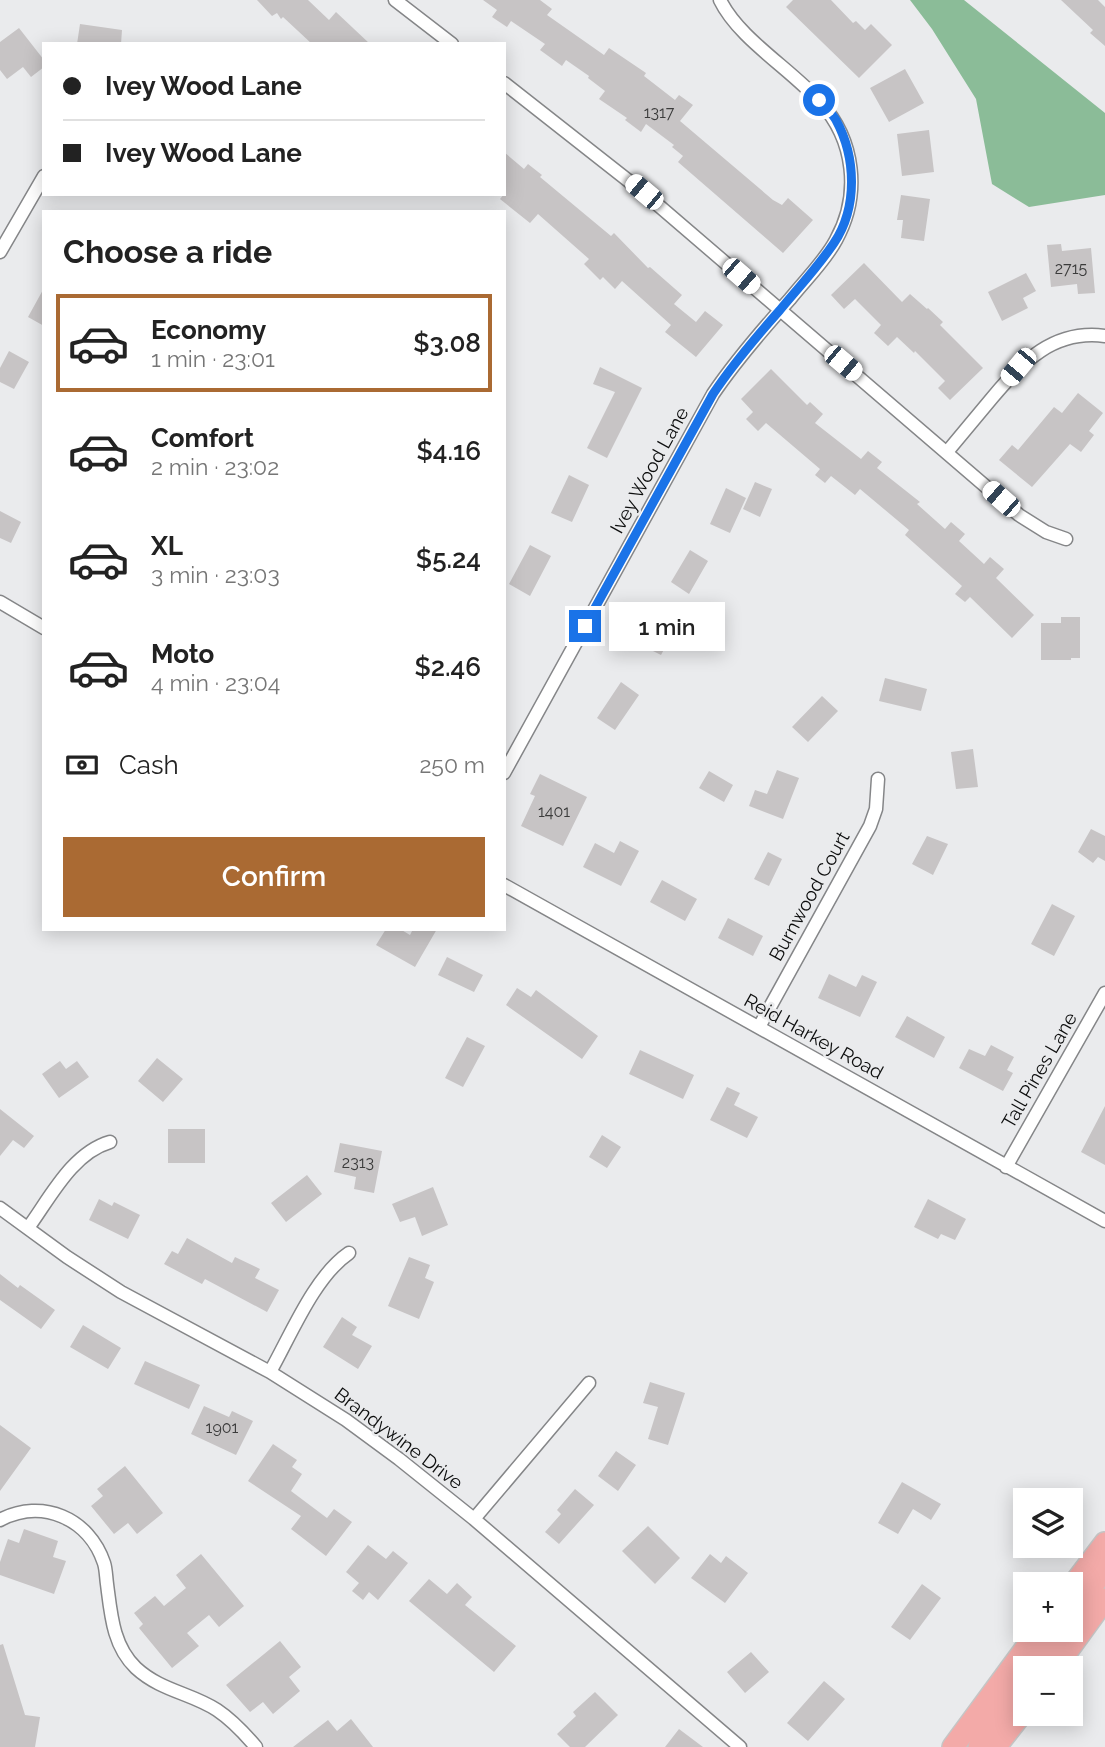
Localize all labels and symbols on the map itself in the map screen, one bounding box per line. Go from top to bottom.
route start [803,84,835,116]
house number: 1317 [644,103,675,122]
car [622,170,667,214]
car [719,254,764,298]
house number: 2715 [1055,259,1088,278]
car [821,341,866,385]
car [997,344,1040,390]
street label: Ivey Wood Lane [605,403,693,537]
car [979,477,1024,521]
callout: 1 min [610,602,725,650]
route end [569,610,601,642]
house number: 1401 [538,802,570,821]
street label: Burnwood Court [764,827,854,965]
street label: Reid Harkey Road [741,989,887,1083]
street label: Tall Pines Lane [997,1008,1081,1132]
house number: 2313 [342,1153,374,1172]
street label: Brandywine Drive [331,1383,467,1493]
house number: 1901 [206,1418,239,1437]

